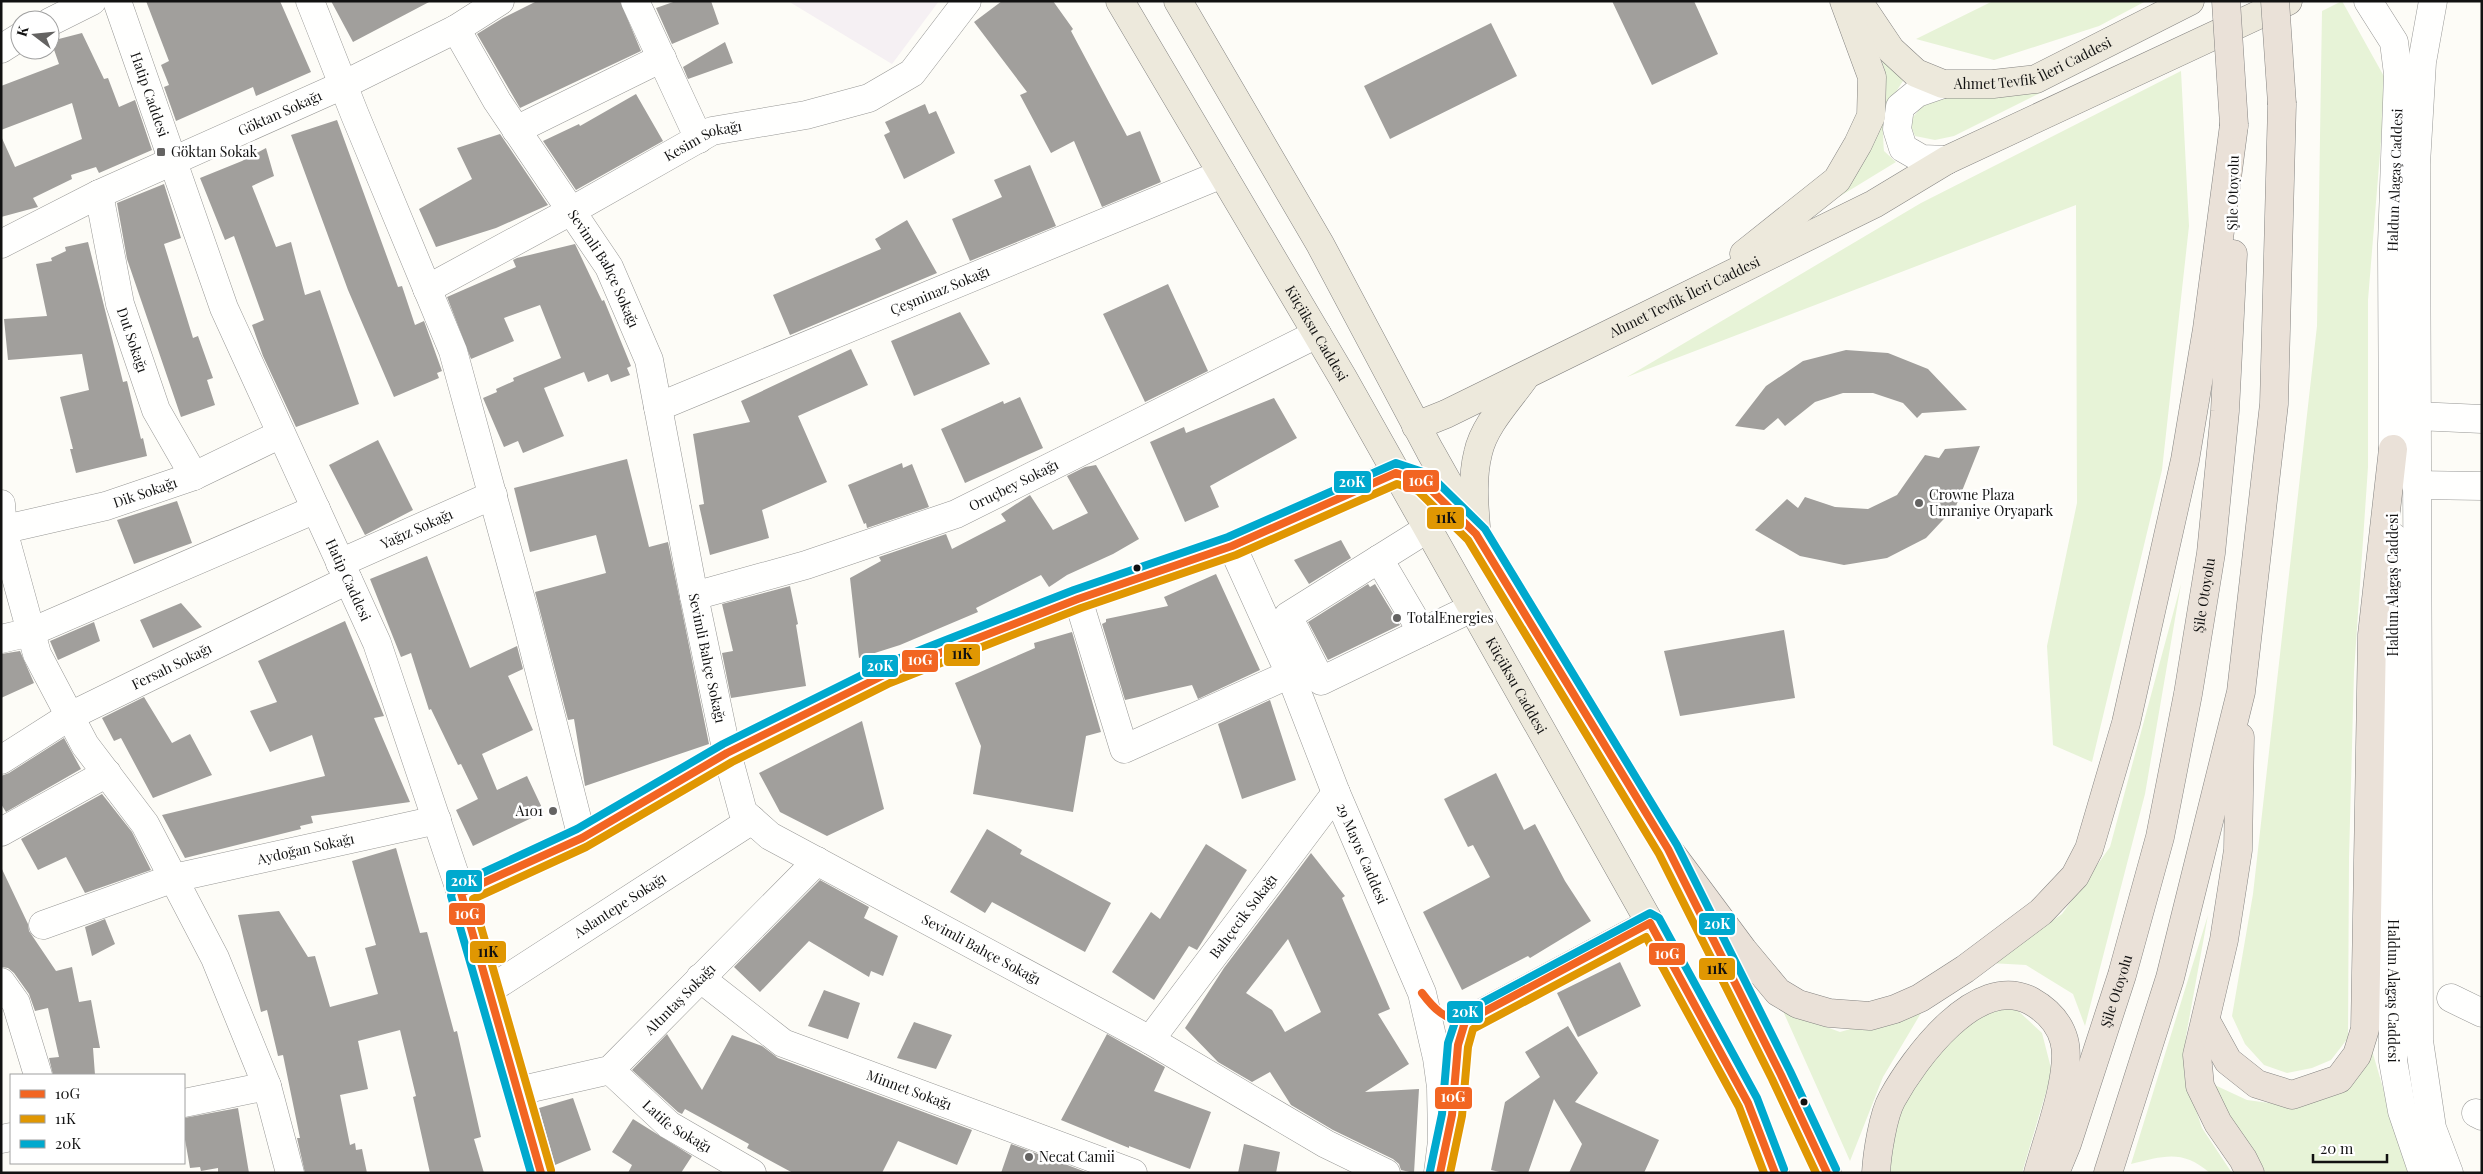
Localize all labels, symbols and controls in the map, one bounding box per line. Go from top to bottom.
north arrow [10,10,60,60]
text: K [12,23,33,39]
street label: Ahmet Tevfik İleri Caddesi [1953,32,2115,93]
street label: Hatip Caddesi [127,49,174,139]
street label: Göktan Sokağı [235,86,325,140]
street label: Haldun Alagaş Caddesi [2383,108,2406,252]
street label: Kesim Sokağı [660,116,743,165]
place label: Göktan Sokak [171,142,257,161]
marker: Göktan Sokak [155,146,167,158]
street label: Şile Otoyolu [2222,155,2243,231]
street label: Sevimli Bahçe Sokağı [564,206,644,330]
street label: Ahmet Tevfik İleri Caddesi [1605,251,1763,342]
street label: Çeşminaz Sokağı [887,261,992,319]
street label: Küçüksu Caddesi [1281,282,1353,384]
street label: Dut Sokağı [113,305,153,375]
street label: Oruçbey Sokağı [965,455,1061,515]
line badge: 10G [1402,469,1440,493]
line badge: 20K [1333,470,1372,494]
text: 10G [1409,471,1433,490]
street label: Dik Sokağı [110,472,179,512]
text: 20K [1339,472,1366,491]
place label: Crowne Plaza Umraniye Oryapark [1929,485,2054,520]
marker: Crowne Plaza Umraniye Oryapark [1913,497,1925,509]
street label: Yağız Sokağı [376,504,456,553]
line badge: 11K [1426,506,1465,530]
text: 11K [1436,508,1457,527]
street label: Haldun Alagaş Caddesi [2383,513,2402,657]
street label: Hatip Caddesi [322,535,376,624]
street label: Şile Otoyolu [2188,556,2219,634]
unlabelled marker [1132,563,1142,573]
street label: Sevimli Bahçe Sokağı [685,591,730,725]
place label: TotalEnergies [1407,608,1494,627]
marker: TotalEnergies [1391,612,1403,624]
street label: Küçüksu Caddesi [1482,633,1552,737]
street label: Fersah Sokağı [128,638,215,693]
line badge: 11K [943,643,981,667]
text: 11K [952,644,973,663]
line badge: 10G [901,649,939,673]
text: 10G [908,650,932,669]
line badge: 20K [861,654,899,678]
text: 20K [867,656,894,675]
street label: 29 Mayıs Caddesi [1332,800,1392,907]
place label: A101 [514,801,543,820]
marker: A101 [547,805,559,817]
street label: Aydoğan Sokağı [254,829,356,869]
street label: Aslantepe Sokağı [569,868,670,942]
line badge: 20K [445,869,483,893]
street label: Bahçecik Sokağı [1205,870,1281,962]
text: 20K [451,871,478,890]
line badge: 10G [448,902,486,926]
text: 10G [455,904,479,923]
street label: Sevimli Bahçe Sokağı [919,909,1044,989]
line badge: 20K [1698,912,1736,936]
text: 20K [1704,914,1731,933]
street label: Haldun Alagaş Caddesi [2384,919,2403,1063]
line badge: 11K [469,940,507,964]
text: 11K [478,942,499,961]
line badge: 10G [1648,942,1686,966]
text: 10G [1655,944,1679,963]
street label: Şile Otoyolu [2095,952,2136,1030]
line badge: 11K [1698,957,1736,981]
street label: Altıntaş Sokağı [640,959,719,1039]
text: 11K [1707,959,1728,978]
line badge: 20K [1446,1000,1484,1024]
text: 20K [1452,1002,1479,1021]
street label: Minnet Sokağı [864,1065,955,1114]
legend [10,1074,185,1164]
text: 10G [55,1083,81,1103]
line badge: 10G [1434,1086,1473,1110]
text: 10G [1441,1087,1465,1106]
street label: Latife Sokağı [639,1095,715,1157]
unlabelled marker [1799,1097,1809,1107]
text: 11K [55,1108,76,1128]
scale bar [2313,1132,2387,1164]
text: 20K [55,1133,81,1153]
text: 20 m [2320,1138,2354,1158]
place label: Necat Camii [1039,1147,1115,1166]
marker: Necat Camii [1023,1151,1035,1163]

